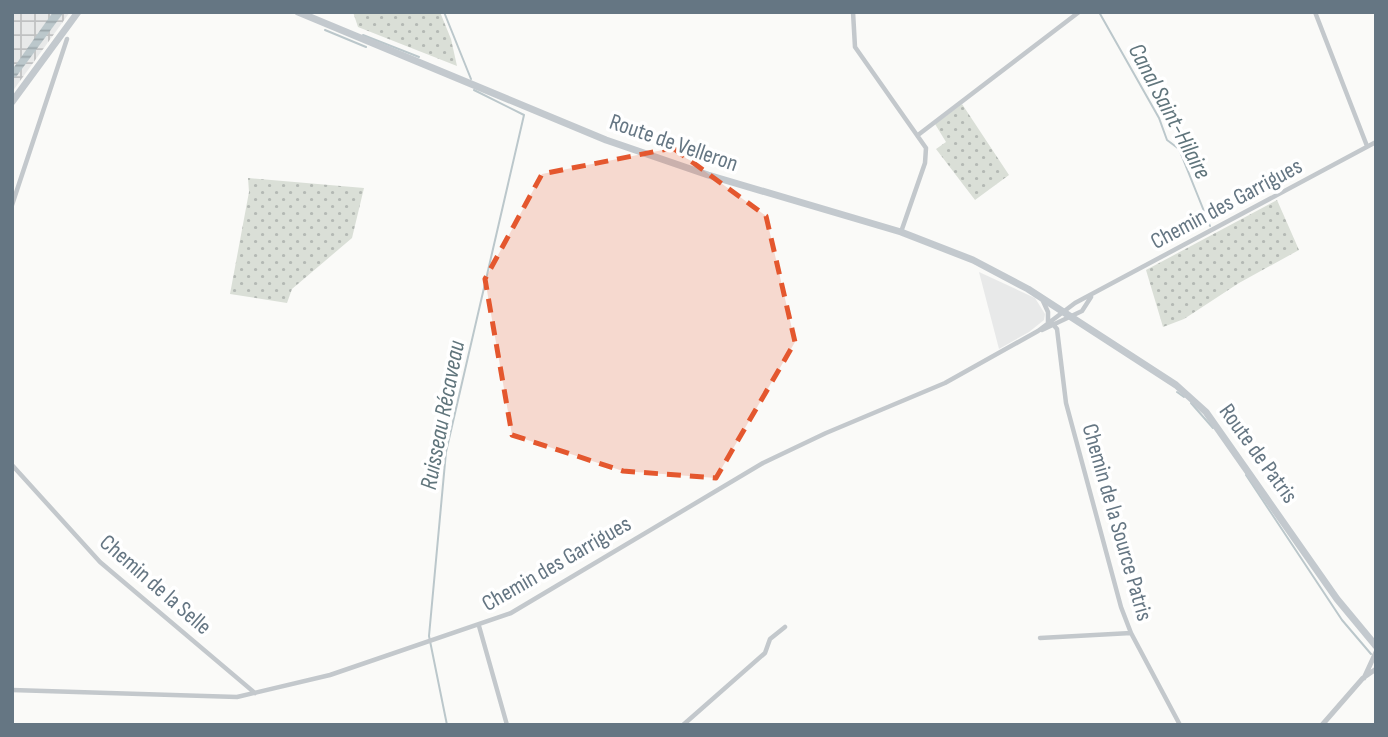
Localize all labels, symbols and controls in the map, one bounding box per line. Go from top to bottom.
water label: Canal Saint-Hilaire [1122,38,1217,184]
street label: Route de Velleron [606,108,742,178]
street label: Chemin des Garrigues [1146,152,1307,256]
water label: Ruisseau Récaveau [414,338,471,492]
street label: Route de Patris [1213,398,1304,509]
street label: Chemin de la Source Patris [1076,420,1159,624]
street label: Chemin des Garrigues [477,510,636,618]
street label: Chemin de la Selle [94,529,217,641]

